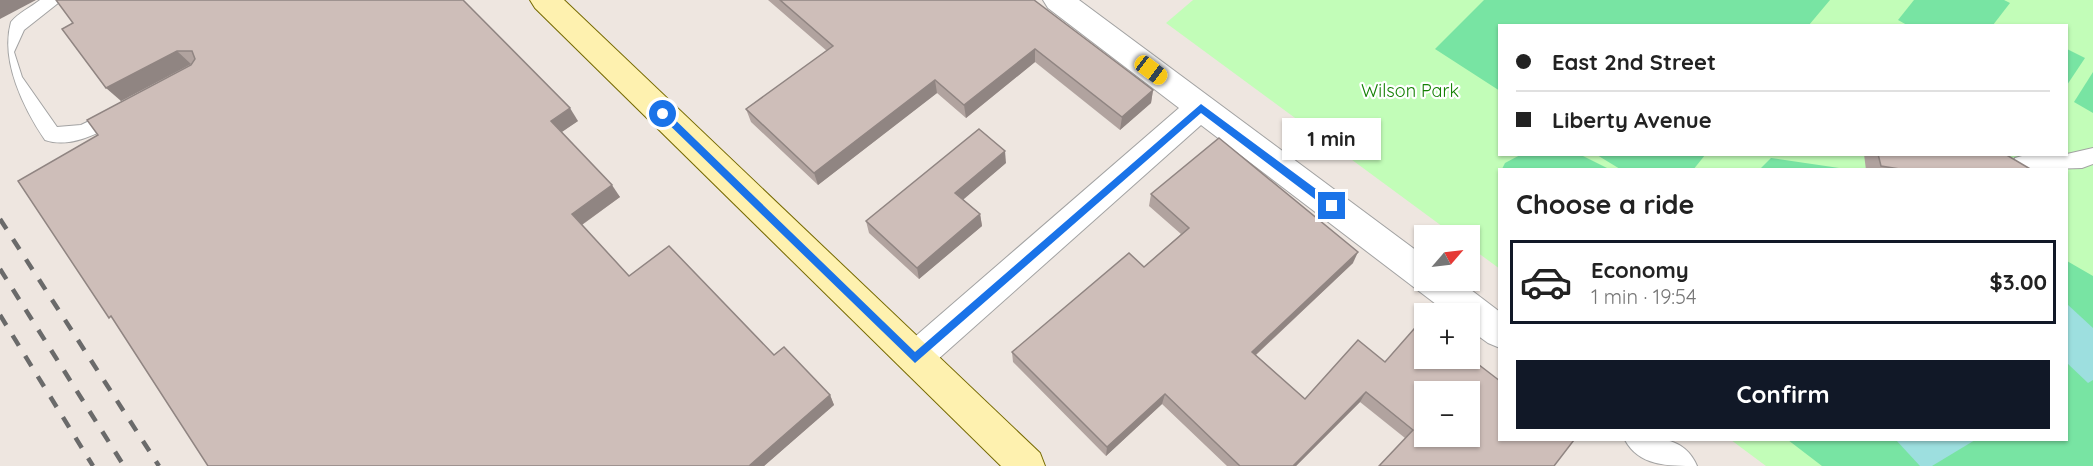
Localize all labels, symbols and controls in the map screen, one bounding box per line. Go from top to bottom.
text: East 2nd Street [1552,48,1716,76]
car [1131,52,1171,88]
park label: Wilson Park [1361,79,1459,102]
route start [649,100,676,127]
text: Liberty Avenue [1552,106,1712,134]
callout: 1 min [1282,119,1382,161]
text: 1 min [1307,126,1356,151]
text: Choose a ride [1516,187,1694,221]
route end [1318,192,1345,219]
north arrow [1414,225,1480,291]
map controls [1414,225,1480,447]
icon: car [1519,255,1573,309]
text: Economy [1591,256,1689,284]
text: $3.00 [1990,268,2047,296]
text: 1 min · 19:54 [1591,284,1697,309]
button: + [1414,303,1480,369]
button: Confirm [1516,360,2050,429]
button: − [1414,381,1480,447]

